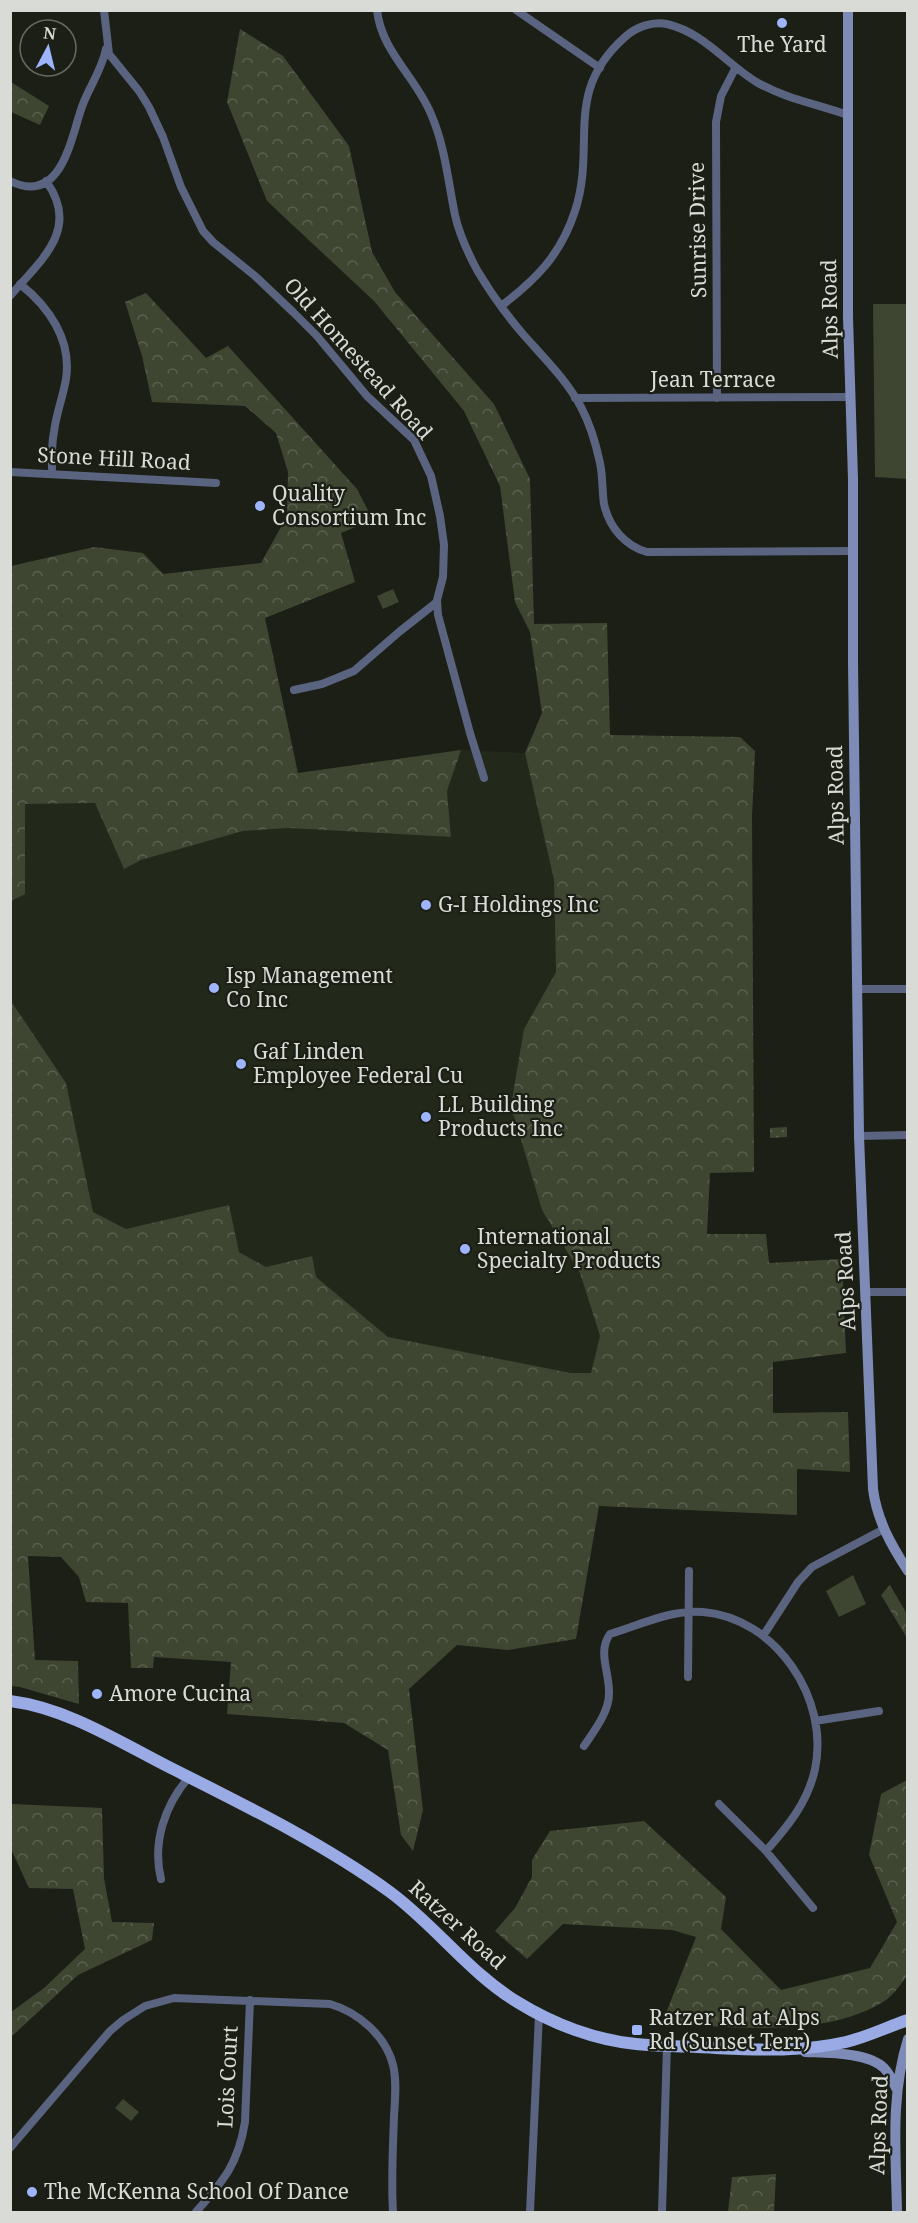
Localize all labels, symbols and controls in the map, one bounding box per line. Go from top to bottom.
marker: The Yard [775,16,789,30]
north arrow [18,18,78,78]
text: N [42,21,58,45]
place label: The Yard [737,30,827,58]
street label: Sunrise Drive [682,162,712,298]
street label: Alps Road [814,259,844,359]
street label: Old Homestead Road [278,271,439,446]
street label: Jean Terrace [649,365,776,393]
street label: Stone Hill Road [37,440,192,476]
place label: Quality Consortium Inc [272,479,426,531]
marker: Quality Consortium Inc [253,499,267,513]
street label: Alps Road [820,745,850,845]
place label: G-I Holdings Inc [438,890,599,918]
marker: G-I Holdings Inc [419,898,433,912]
place label: Isp Management Co Inc [226,961,393,1013]
marker: Isp Management Co Inc [207,981,221,995]
place label: Gaf Linden Employee Federal Cu [253,1037,463,1089]
marker: Gaf Linden Employee Federal Cu [234,1057,248,1071]
place label: LL Building Products Inc [438,1090,563,1142]
marker: LL Building Products Inc [419,1110,433,1124]
place label: International Specialty Products [477,1222,661,1274]
street label: Alps Road [828,1230,862,1332]
marker: International Specialty Products [458,1242,472,1256]
place label: Amore Cucina [109,1679,251,1707]
marker: Amore Cucina [90,1687,104,1701]
street label: Ratzer Road [403,1873,512,1975]
place label: Ratzer Rd at Alps Rd (Sunset Terr) [649,2003,820,2055]
marker: Ratzer Rd at Alps Rd (Sunset Terr) [630,2023,644,2037]
street label: Lois Court [210,2025,244,2129]
street label: Alps Road [862,2075,894,2175]
place label: The McKenna School Of Dance [44,2177,349,2205]
marker: The McKenna School Of Dance [25,2185,39,2199]

